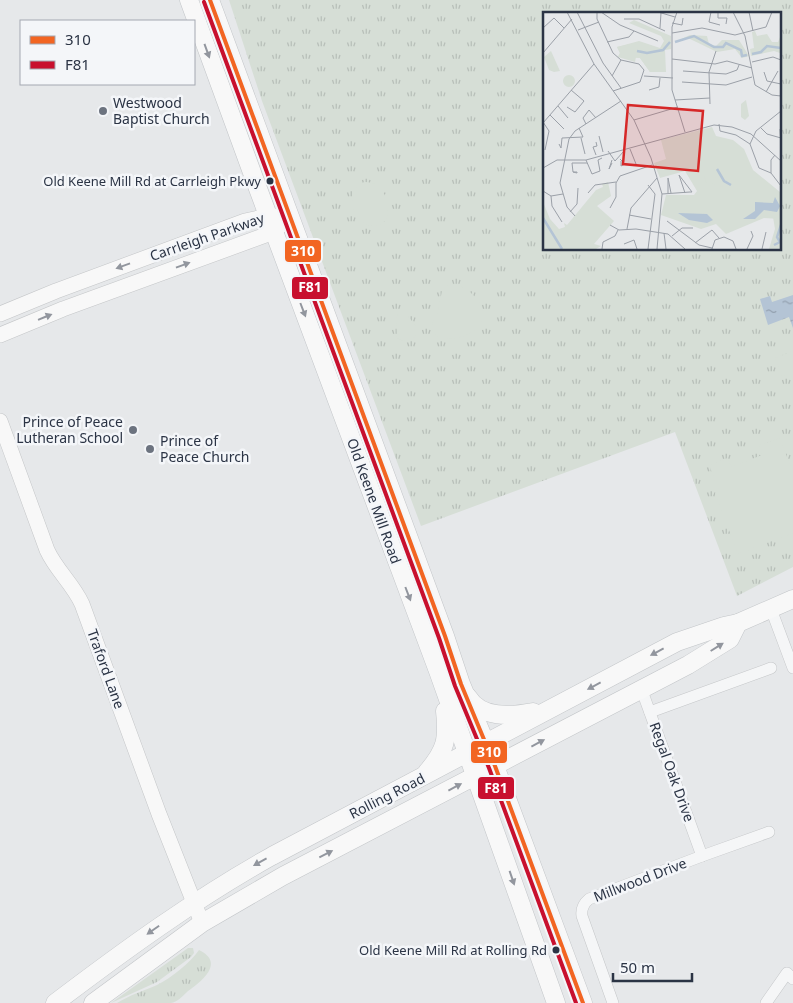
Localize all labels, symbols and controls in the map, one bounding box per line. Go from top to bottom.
inset map [543,12,780,250]
legend [20,20,195,85]
text: 310 [65,29,91,49]
one-way arrow [204,44,211,59]
text: F81 [65,54,90,74]
place label: Westwood Baptist Church [113,93,210,128]
marker: Westwood Baptist Church [97,105,109,117]
place label: Old Keene Mill Rd at Carrleigh Pkwy [43,172,261,190]
marker: Old Keene Mill Rd at Carrleigh Pkwy [265,176,275,186]
street label: Carrleigh Parkway [147,208,267,265]
line badge: 310 [284,239,322,263]
text: 310 [291,241,315,260]
one-way arrow [176,261,191,268]
one-way arrow [115,262,130,270]
line badge: F81 [291,276,329,300]
text: F81 [298,277,322,296]
one-way arrow [299,303,307,318]
one-way arrow [38,312,52,320]
place label: Prince of Peace Lutheran School [16,412,123,447]
marker: Prince of Peace Lutheran School [127,424,139,436]
place label: Prince of Peace Church [160,431,250,466]
street label: Old Keene Mill Road [343,435,406,566]
marker: Prince of Peace Church [144,443,156,455]
one-way arrow [405,587,413,601]
street label: Traford Lane [83,626,130,711]
one-way arrow [710,642,723,652]
one-way arrow [650,648,664,656]
one-way arrow [587,682,601,690]
street label: Regal Oak Drive [646,719,699,824]
one-way arrow [531,739,545,747]
line badge: 310 [470,740,508,764]
text: 310 [477,742,501,761]
street label: Rolling Road [346,768,428,823]
line badge: F81 [477,776,515,800]
text: F81 [484,778,508,797]
one-way arrow [448,783,462,791]
one-way arrow [319,850,333,858]
street label: Millwood Drive [591,853,689,906]
one-way arrow [253,858,268,866]
one-way arrow [509,871,516,886]
one-way arrow [146,925,160,935]
place label: Old Keene Mill Rd at Rolling Rd [359,941,547,959]
marker: Old Keene Mill Rd at Rolling Rd [551,945,561,955]
scale bar [613,950,692,982]
text: 50 m [620,957,655,977]

